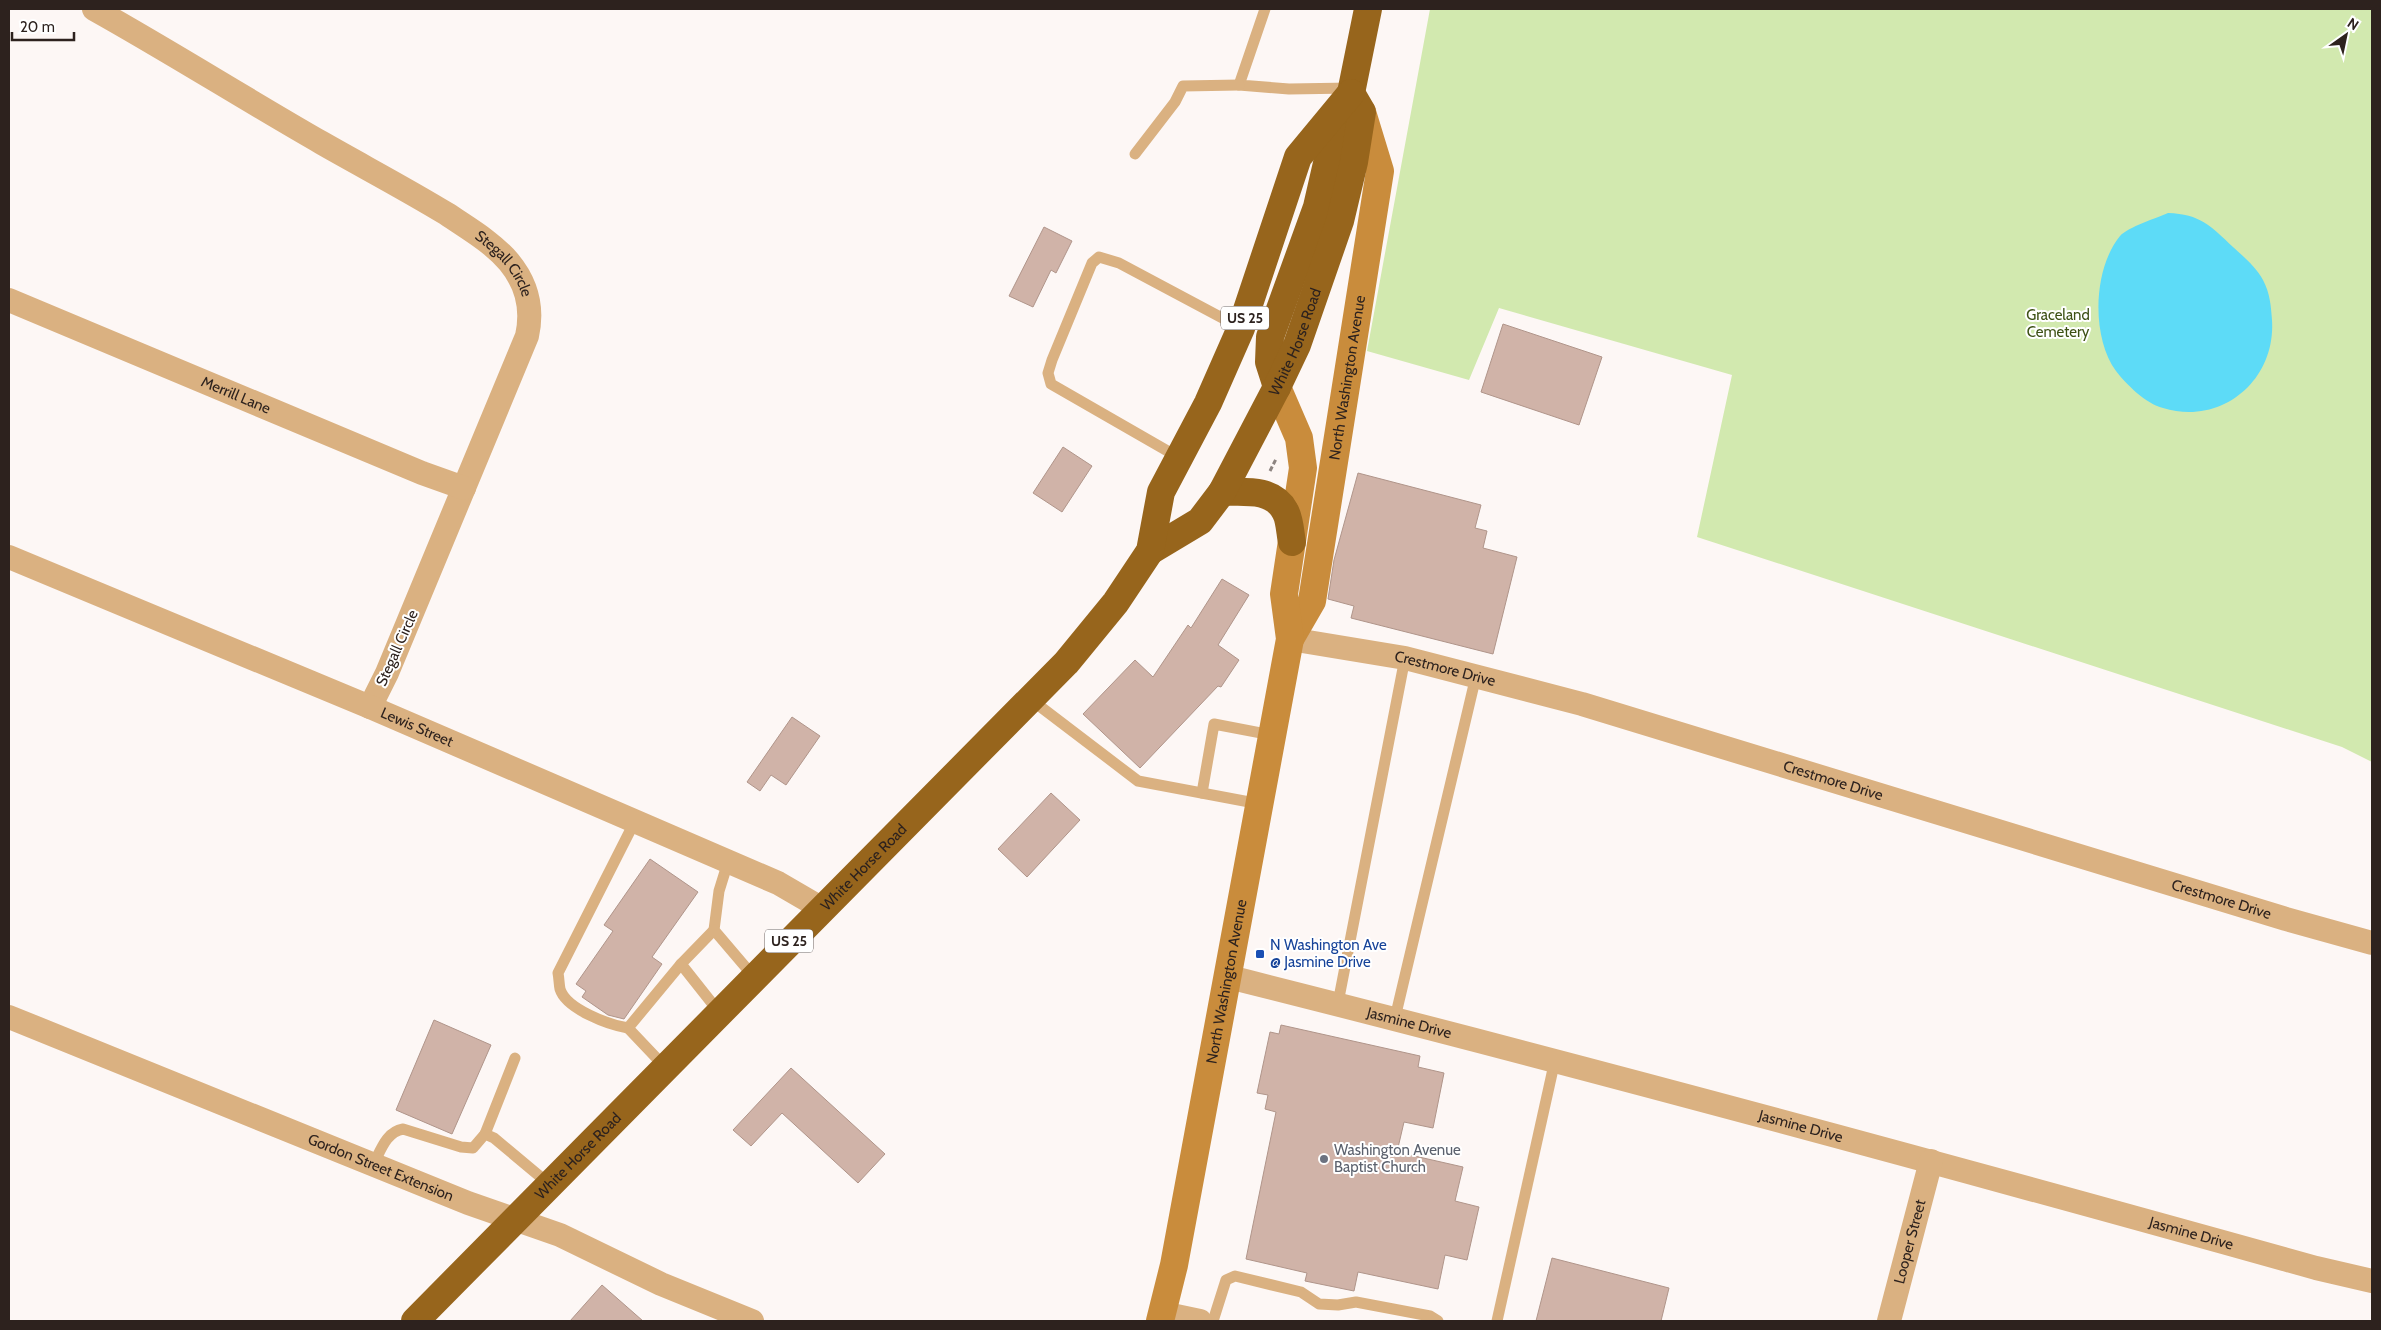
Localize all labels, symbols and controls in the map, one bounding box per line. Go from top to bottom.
scale bar [12,10,75,42]
north arrow [2321,10,2371,60]
text: N [2344,14,2362,34]
text: 20 m [20,18,55,36]
street label: Stegall Circle [472,227,536,299]
street label: White Horse Road [1265,286,1325,399]
street label: North Washington Avenue [1325,294,1369,461]
road number: US 25 [1221,306,1269,330]
park label: Graceland Cemetery [2026,306,2090,341]
street label: Merrill Lane [198,373,274,418]
street label: Stegall Circle [372,607,422,689]
street label: Crestmore Drive [1393,647,1498,690]
street label: Lewis Street [378,704,456,751]
street label: Crestmore Drive [1781,757,1885,804]
street label: White Horse Road [817,820,910,915]
street label: Crestmore Drive [2169,876,2274,923]
street label: North Washington Avenue [1202,898,1251,1065]
road number: US 25 [765,929,813,952]
place label: N Washington Ave @ Jasmine Drive [1270,936,1387,971]
marker: N Washington Ave @ Jasmine Drive [1254,948,1266,960]
street label: Jasmine Drive [1364,1003,1454,1042]
street label: Jasmine Drive [1756,1106,1845,1146]
street label: White Horse Road [531,1109,625,1203]
street label: Gordon Street Extension [305,1130,456,1205]
place label: Washington Avenue Baptist Church [1334,1141,1461,1176]
marker: Washington Avenue Baptist Church [1318,1153,1330,1165]
street label: Looper Street [1890,1198,1930,1286]
street label: Jasmine Drive [2146,1213,2236,1254]

